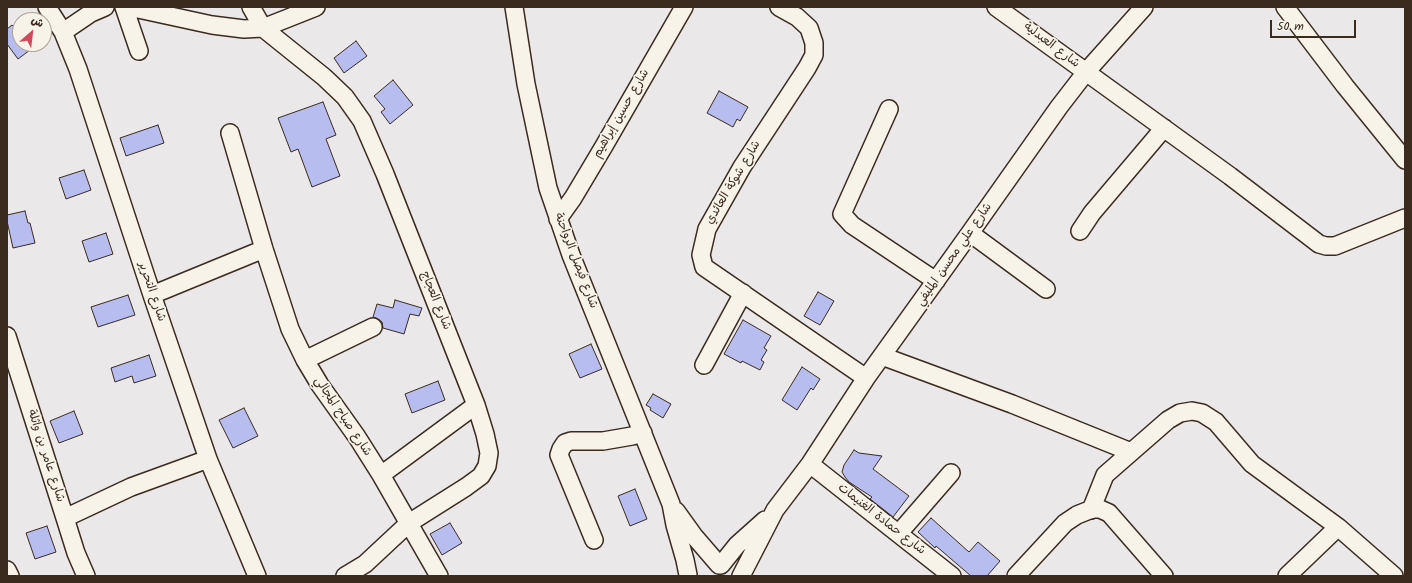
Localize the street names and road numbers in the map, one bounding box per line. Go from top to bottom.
street label: شارع العبدلية [1020,20,1082,72]
street label: شارع حسين إبراهيم [591,67,653,161]
street label: شارع شوكة العائدي [703,139,765,227]
street label: شارع علي محسن المليفي [914,201,996,309]
street label: شارع فيصل الرواحنة [550,211,600,311]
street label: شارع التحرير [134,260,168,324]
street label: شارع العجاج [417,270,453,332]
street label: شارع صياح المجالي [310,375,374,459]
street label: شارع عامر بن واثلة [23,408,67,504]
street label: شارع حمادة الغنيمات [834,481,928,559]

